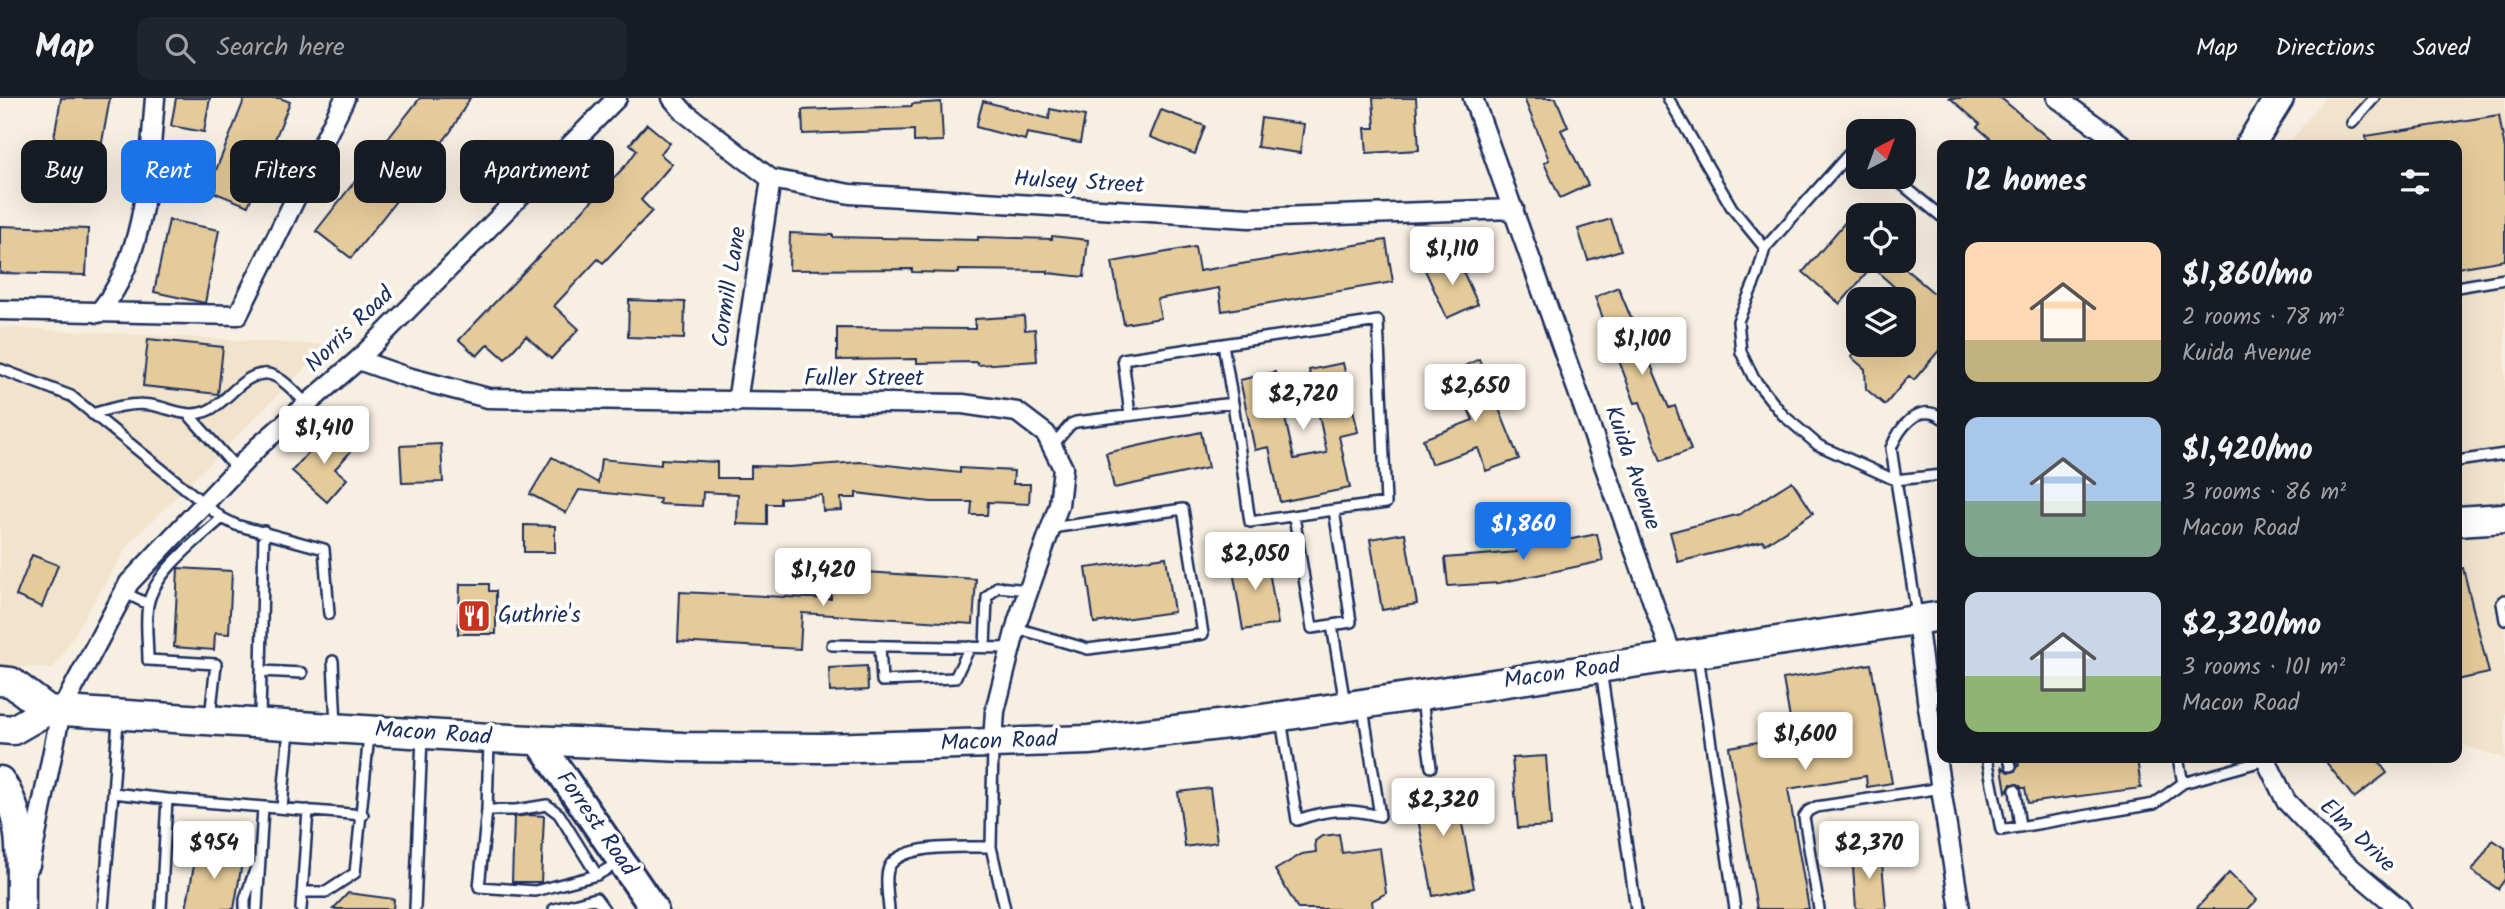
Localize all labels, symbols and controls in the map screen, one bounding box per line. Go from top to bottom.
search box [137,17,627,80]
text: Map [35,22,95,75]
text: Search here [217,27,345,69]
icon: search [161,29,199,67]
text: Map [2196,29,2238,68]
text: Directions [2276,29,2375,68]
text: Saved [2413,29,2470,68]
north arrow [1846,119,1916,189]
map controls [1846,119,1916,357]
chip: Buy [21,140,107,203]
chip: Rent [121,140,216,203]
chip: Filters [230,140,340,203]
chip: New [354,140,446,203]
chip: Apartment [460,140,614,203]
text: 12 homes [1965,158,2087,206]
street label: Hulsey Street [1013,162,1146,204]
icon: filters [2396,163,2434,201]
button: locate [1846,203,1916,273]
street label: Cormill Lane [703,224,757,350]
pin: $1,110 [1395,228,1509,287]
text: $1,110 [1426,232,1478,268]
text: $1,860/mo [2182,252,2313,300]
icon: home [2021,270,2105,354]
street label: Norris Road [297,278,403,382]
button: layers [1846,287,1916,357]
text: 2 rooms · 78 m² [2182,300,2344,336]
pin: $1,100 [1585,317,1699,377]
text: $1,100 [1613,322,1671,358]
text: Kuida Avenue [2182,336,2311,372]
street label: Fuller Street [804,361,925,397]
pin: $2,650 [1418,364,1532,424]
text: $2,650 [1441,369,1509,405]
pin: $2,720 [1246,372,1360,432]
text: $2,720 [1268,377,1338,413]
street label: Kuida Avenue [1594,401,1670,535]
pin: $1,410 [267,406,381,466]
text: $1,410 [295,411,353,447]
text: $1,420/mo [2182,427,2313,475]
icon: home [2021,445,2105,529]
text: 3 rooms · 86 m² [2182,475,2346,511]
pin: $1,860 [1466,503,1580,562]
text: $1,860 [1491,507,1555,543]
text: Macon Road [2182,511,2299,547]
pin: $2,050 [1198,532,1312,592]
text: $2,050 [1221,537,1289,573]
pin: $1,420 [766,548,880,608]
text: $1,420 [791,553,855,589]
restaurant icon: Guthrie's [455,597,493,635]
place label: Guthrie's [498,598,581,634]
text: $2,320/mo [2182,602,2321,650]
icon: home [2021,620,2105,704]
street label: Macon Road [1501,648,1623,700]
text: 3 rooms · 101 m² [2182,650,2345,686]
text: Macon Road [2182,686,2299,722]
street label: Macon Road [373,712,493,756]
pin: $1,600 [1748,712,1862,772]
text: $1,600 [1774,717,1836,753]
street label: Macon Road [940,722,1059,762]
street label: Forrest Road [546,764,646,885]
pin: $2,320 [1386,778,1500,838]
text: $2,320 [1408,783,1478,819]
street label: Elm Drive [2310,790,2404,882]
pin: $954 [173,822,255,881]
pin: $2,370 [1812,822,1926,881]
text: $954 [189,826,239,862]
text: $2,370 [1835,826,1903,862]

